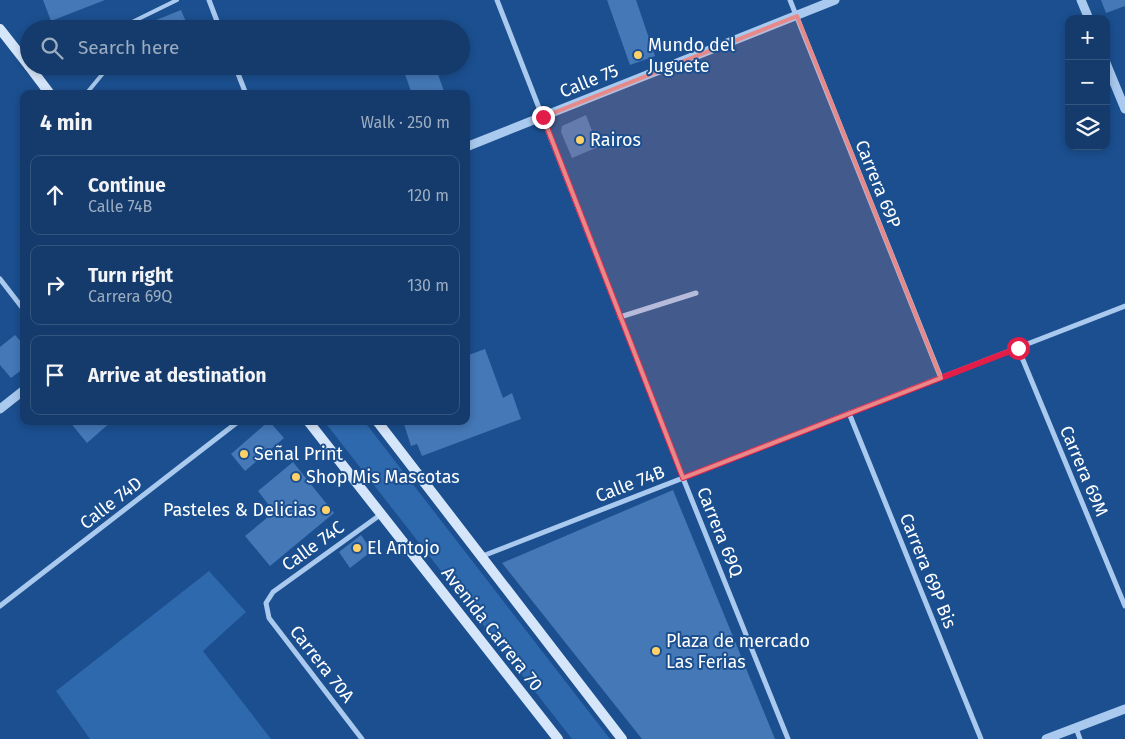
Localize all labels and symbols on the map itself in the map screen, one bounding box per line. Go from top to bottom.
place label: Mundo del Juguete [648,34,735,77]
marker: Mundo del Juguete [632,49,644,61]
street label: Calle 75 [556,59,622,103]
route end [532,106,555,129]
place label: Rairos [590,129,641,151]
marker: Rairos [574,134,586,146]
street label: Carrera 69P [850,137,906,231]
route start [1007,337,1030,360]
street label: Carrera 69M [1055,422,1113,520]
place label: Señal Print [254,443,343,465]
marker: Señal Print [238,448,250,460]
street label: Calle 74B [592,461,668,507]
place label: Shop Mis Mascotas [306,466,460,488]
marker: Shop Mis Mascotas [290,471,302,483]
street label: Calle 74D [75,472,147,534]
street label: Carrera 69Q [692,484,748,580]
place label: Pasteles & Delicias [163,499,316,521]
marker: Pasteles & Delicias [320,504,332,516]
street label: Carrera 69P Bis [895,510,961,632]
street label: Calle 74C [278,516,348,576]
place label: El Antojo [367,537,440,559]
marker: El Antojo [351,542,363,554]
street label: Avenida Carrera 70 [437,563,547,695]
street label: Carrera 70A [285,621,359,708]
place label: Plaza de mercado Las Ferias [666,630,810,673]
marker: Plaza de mercado Las Ferias [650,645,662,657]

